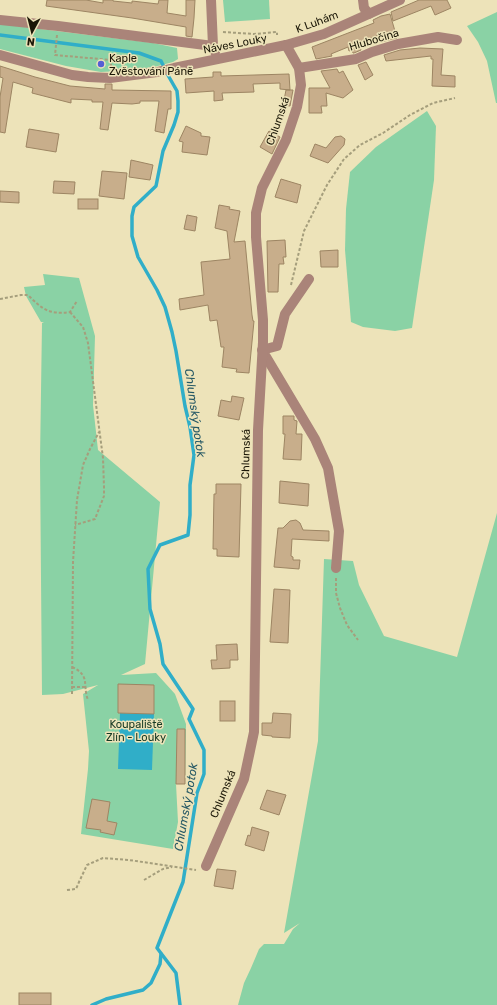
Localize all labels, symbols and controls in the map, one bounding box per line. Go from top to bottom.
street label: K Luhám [294,8,340,36]
north arrow [12,12,52,52]
street label: Hlubočina [347,26,401,54]
street label: Náves Louky [202,31,268,57]
text: N [26,34,36,48]
place label: Kaple Zvěstování Páně [109,52,193,78]
marker: Kaple Zvěstování Páně [96,59,106,69]
street label: Chlumská [264,95,292,147]
water label: Chlumský potok [182,368,208,459]
street label: Chlumská [239,429,253,479]
park label: Koupaliště Zlín - Louky [106,718,166,744]
water label: Chlumský potok [171,761,201,852]
street label: Chlumská [208,768,238,820]

